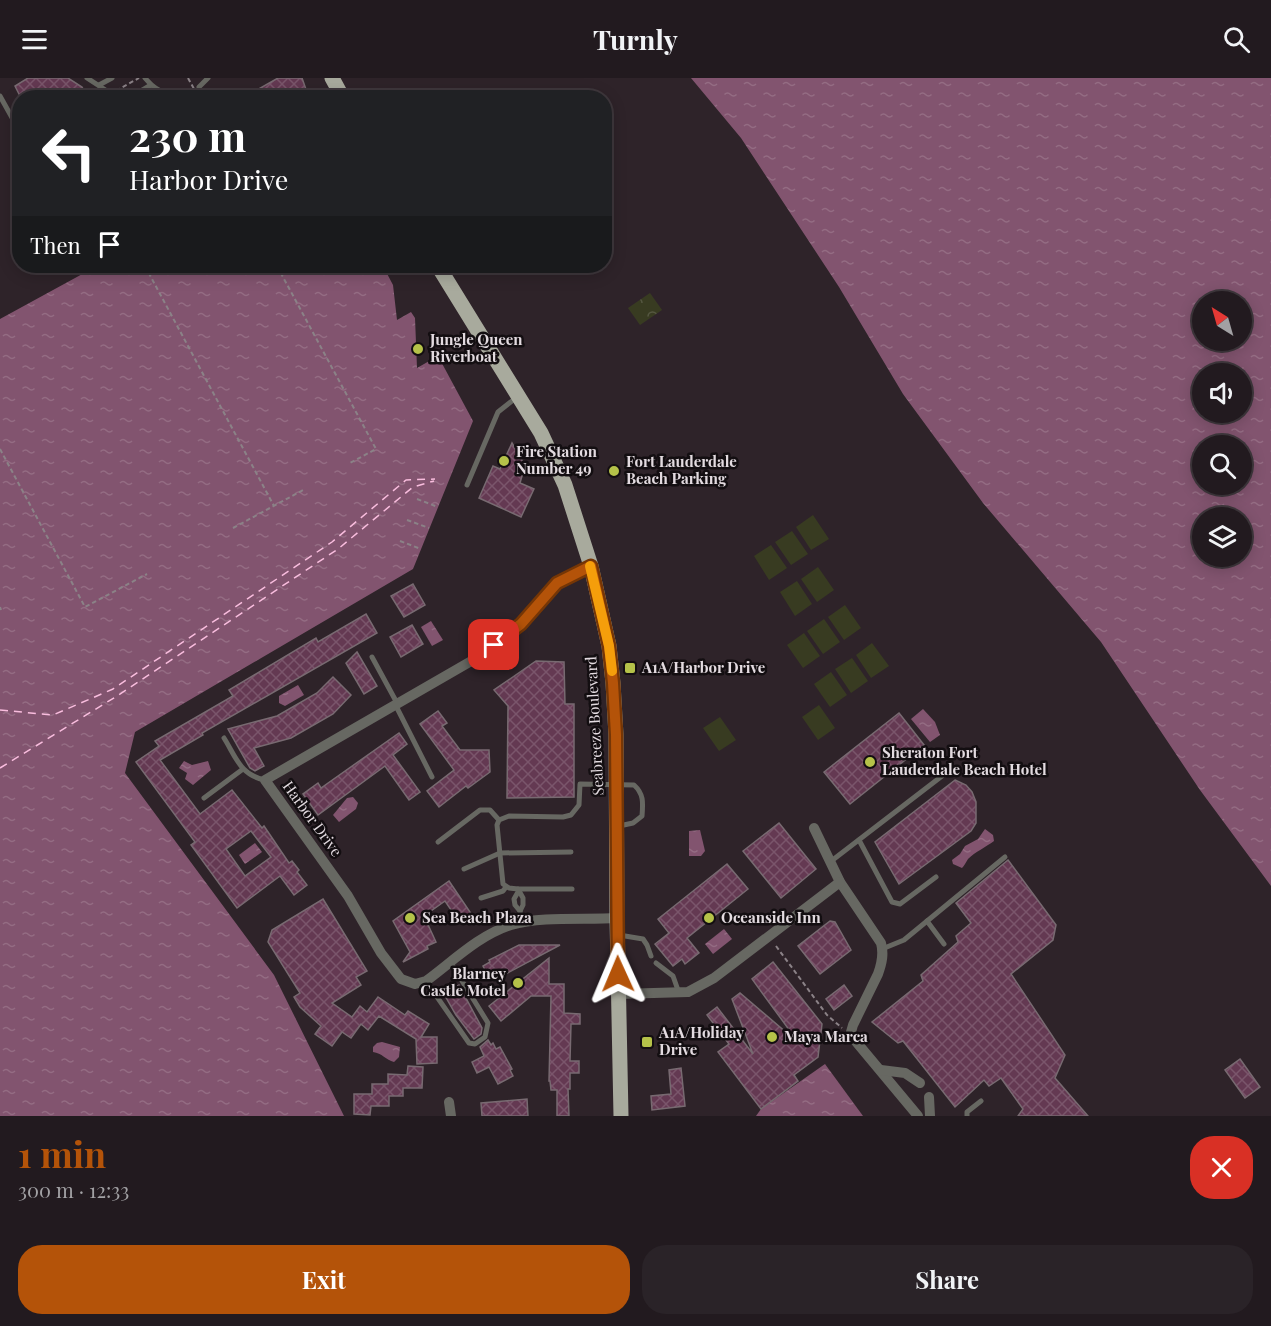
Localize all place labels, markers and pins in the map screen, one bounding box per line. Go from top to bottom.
place label: Jungle Queen Riverboat [429,329,523,366]
marker: Jungle Queen Riverboat [411,342,425,356]
place label: Fire Station Number 49 [516,441,598,478]
place label: Fort Lauderdale Beach Parking [626,451,737,488]
marker: Fire Station Number 49 [497,454,511,468]
marker: Fort Lauderdale Beach Parking [607,464,621,478]
pin [468,619,519,670]
place label: A1A/Harbor Drive [641,657,766,677]
marker: A1A/Harbor Drive [623,661,637,675]
place label: Sheraton Fort Lauderdale Beach Hotel [882,742,1047,779]
marker: Sheraton Fort Lauderdale Beach Hotel [863,755,877,769]
place label: Sea Beach Plaza [422,907,532,927]
place label: Oceanside Inn [721,907,821,927]
marker: Sea Beach Plaza [403,911,417,925]
marker: Oceanside Inn [702,911,716,925]
place label: Blarney Castle Motel [420,963,506,1000]
marker: Blarney Castle Motel [511,976,525,990]
place label: A1A/Holiday Drive [658,1022,744,1059]
place label: Maya Marca [784,1026,868,1046]
marker: Maya Marca [765,1030,779,1044]
marker: A1A/Holiday Drive [640,1035,654,1049]

